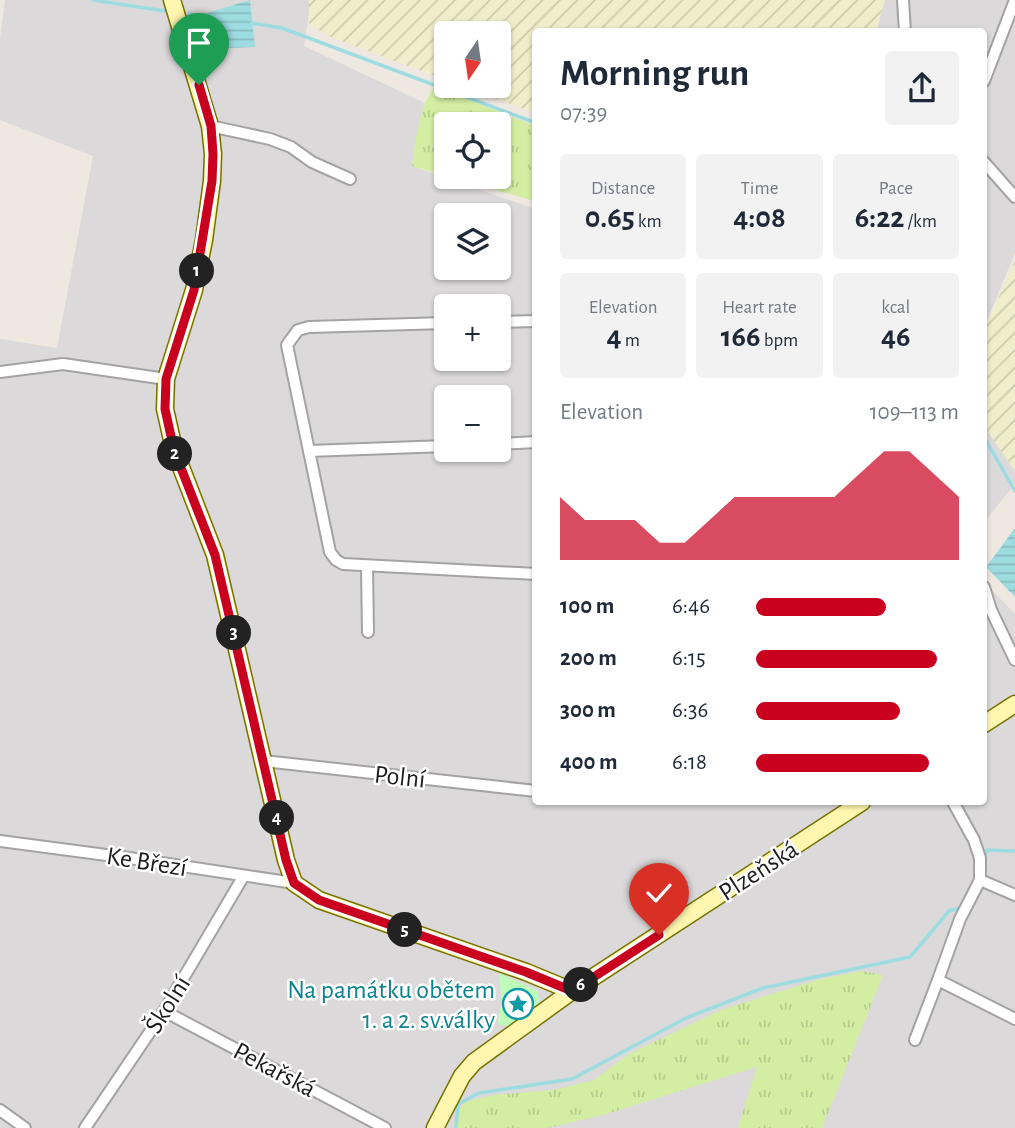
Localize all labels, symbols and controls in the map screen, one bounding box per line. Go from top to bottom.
pin [169,13,229,85]
north arrow [434,21,511,98]
map controls [434,21,511,462]
icon: arrive [180,24,218,62]
button: share [885,51,959,125]
text: Morning run [560,55,749,93]
text: 07:39 [560,102,607,125]
button: locate [434,112,511,189]
text: Distance [591,179,655,198]
text: Time [741,179,778,198]
text: Pace [879,179,913,198]
button: layers [434,203,511,280]
text: 0.65 [585,203,635,233]
text: 4:08 [733,203,786,233]
text: 6:22 [855,203,904,233]
text: km [635,212,662,231]
text: /km [904,212,937,231]
pin: 1 [180,254,214,288]
text: 1 [193,261,200,280]
button: + [434,294,511,371]
text: Elevation [589,298,658,317]
text: Heart rate [722,298,797,317]
text: kcal [881,298,910,317]
text: 4 [606,322,622,352]
text: 166 [721,322,761,352]
text: 46 [881,322,911,352]
text: m [622,331,640,350]
text: bpm [761,331,798,350]
button: − [434,385,511,462]
text: Elevation [560,401,643,424]
text: 109–113 m [870,401,959,424]
pin: 2 [158,436,192,472]
text: 2 [170,444,179,463]
text: 100 m [560,595,614,618]
text: 6:46 [672,595,710,618]
pin: 3 [216,616,252,650]
text: 3 [229,623,238,642]
text: 200 m [560,647,617,670]
text: 6:15 [672,647,706,670]
text: 300 m [560,699,616,722]
text: 6:36 [672,699,708,722]
text: 400 m [560,751,618,774]
text: 6:18 [672,751,707,774]
street label: Polní [373,761,427,793]
pin: 4 [260,800,294,836]
text: 4 [272,808,281,827]
street label: Plzeňská [714,836,803,906]
street label: Ke Březí [105,843,190,881]
pin [629,863,689,935]
icon: check [640,874,678,912]
pin: 5 [388,912,422,948]
text: 5 [400,920,409,939]
pin: 6 [564,968,598,1002]
street label: Školní [139,970,196,1038]
text: 6 [576,975,585,994]
place label: Na památku obětem 1. a 2. sv.války [287,977,495,1033]
place icon: Na památku obětem 1. a 2. sv.války [501,987,535,1021]
street label: Pekařská [229,1038,320,1102]

